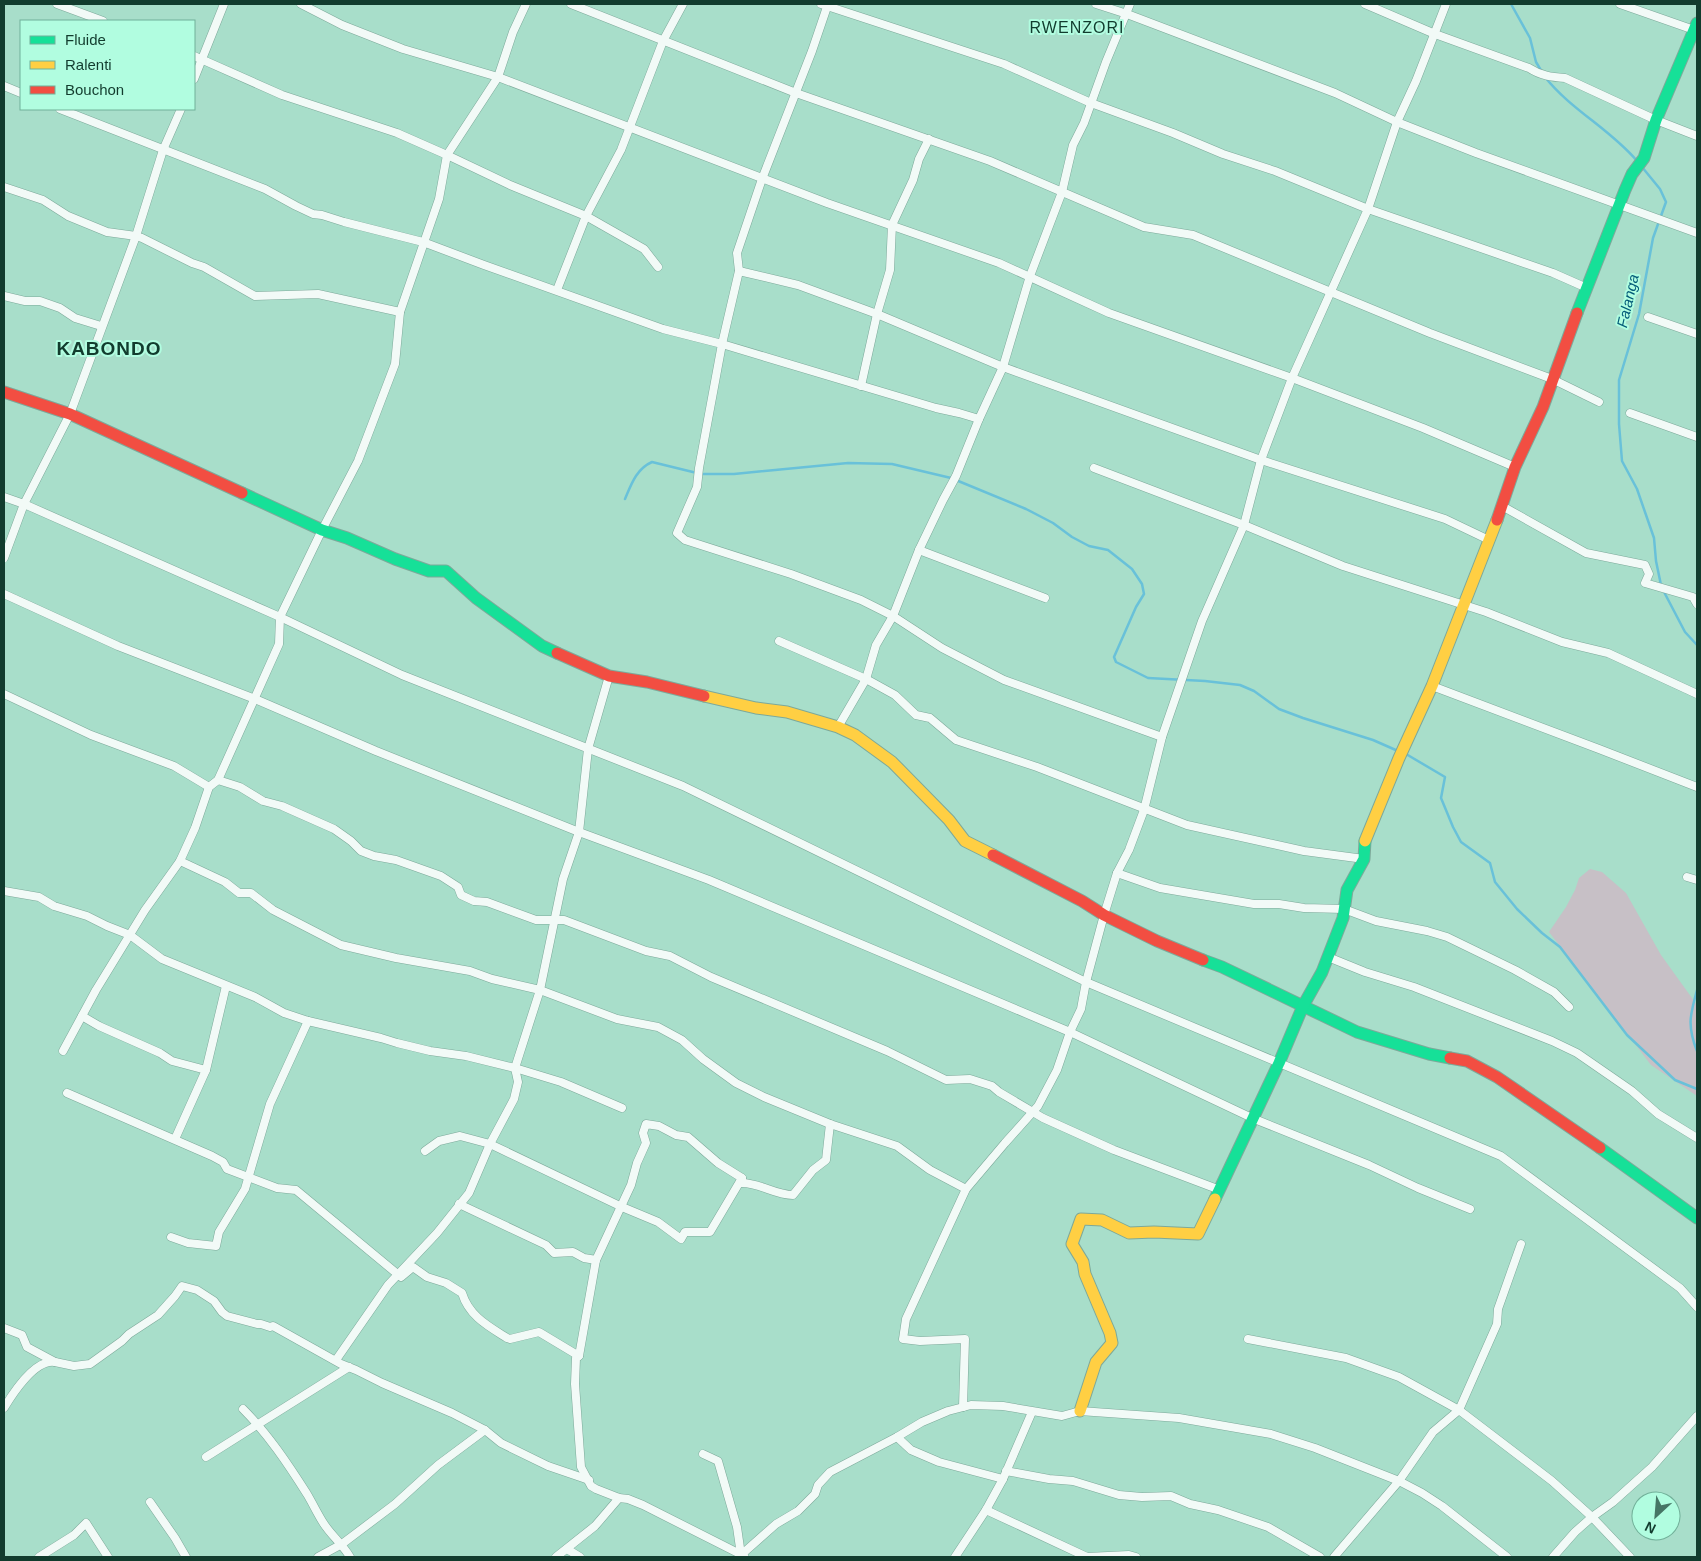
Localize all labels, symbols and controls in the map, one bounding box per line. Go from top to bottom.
district label: RWENZORI [1030,19,1124,36]
legend [20,20,195,110]
text: Fluide [65,31,106,48]
text: Ralenti [65,56,112,73]
text: Bouchon [65,81,124,98]
water label: Falanga [1613,273,1642,329]
district label: KABONDO [56,338,162,359]
north arrow [1631,1491,1681,1541]
text: N [1642,1518,1658,1537]

